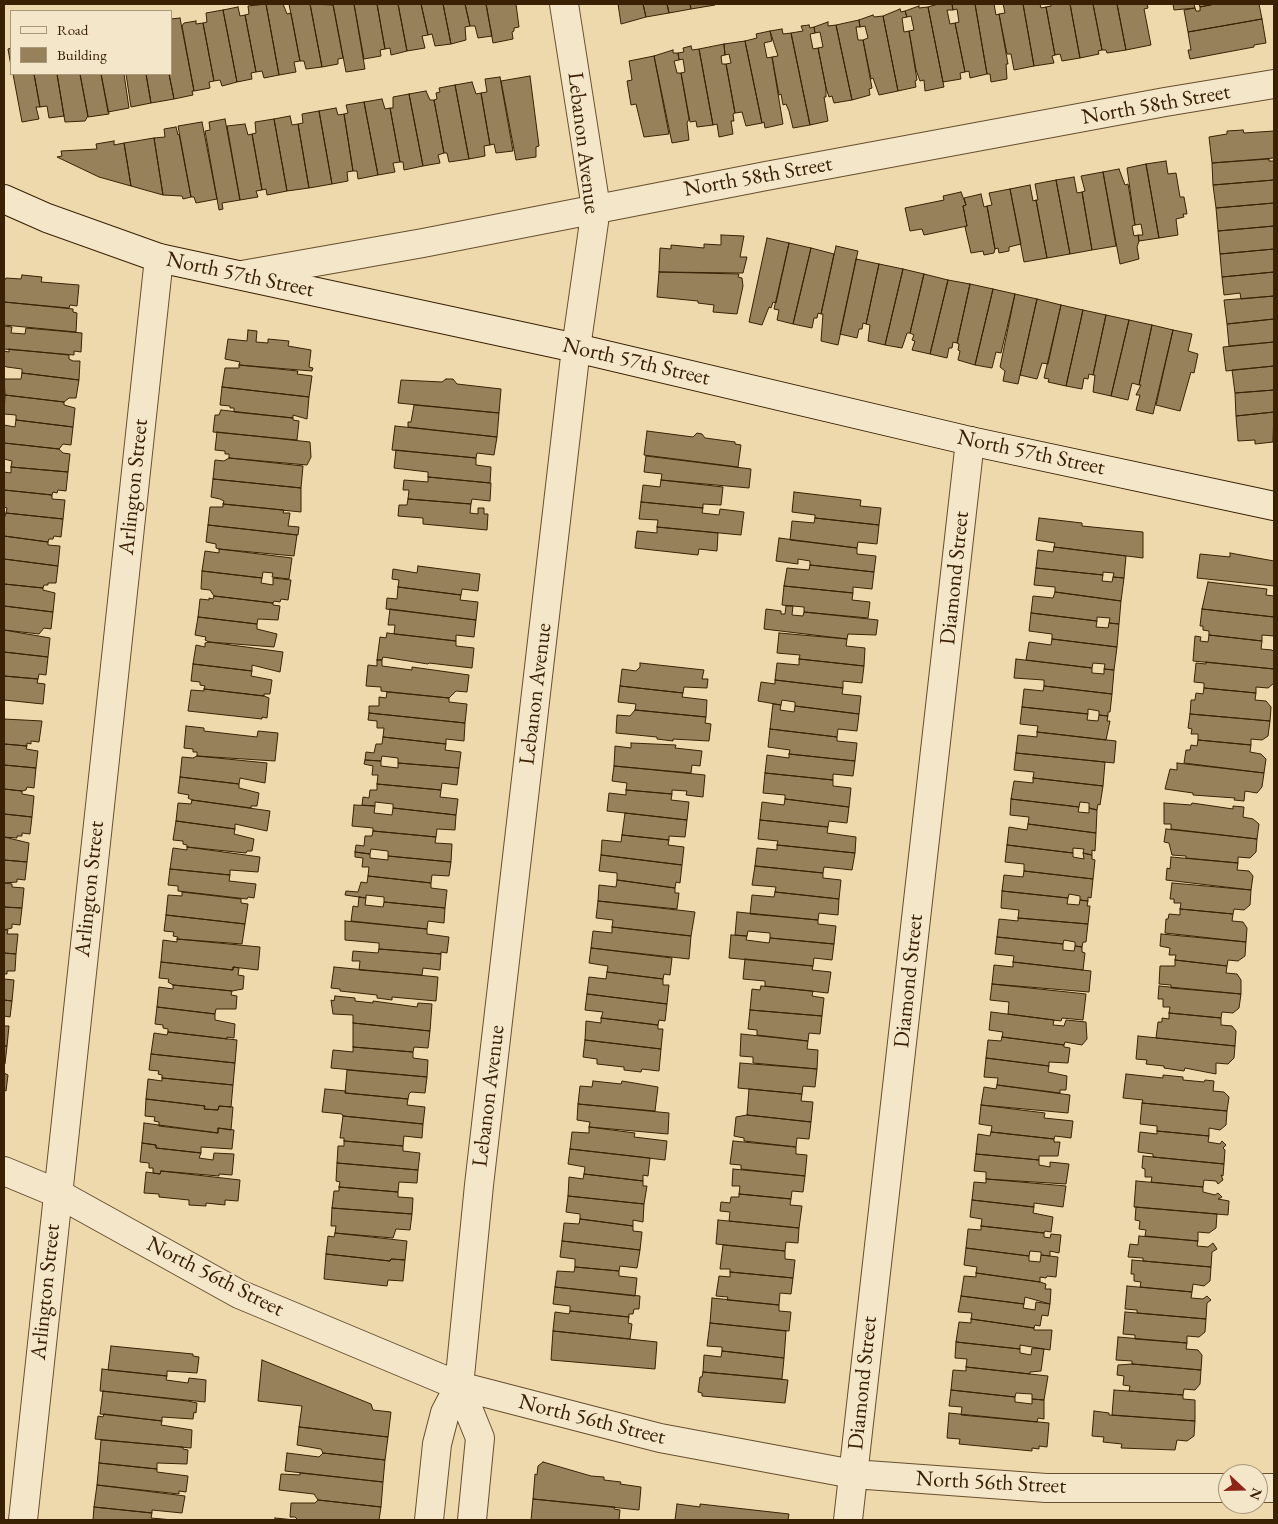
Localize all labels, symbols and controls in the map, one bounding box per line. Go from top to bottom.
legend [10,10,172,75]
text: Road [57,20,88,39]
text: Building [57,45,107,64]
street label: Lebanon Avenue [561,71,605,215]
street label: North 58th Street [1080,79,1232,131]
street label: North 58th Street [682,151,834,203]
street label: North 57th Street [164,246,316,304]
street label: North 57th Street [560,332,712,392]
street label: Arlington Street [114,418,154,556]
street label: North 57th Street [955,424,1107,482]
street label: Diamond Street [935,510,975,646]
street label: Lebanon Avenue [514,622,558,766]
street label: Arlington Street [70,820,110,958]
street label: Diamond Street [889,913,929,1049]
street label: Lebanon Avenue [467,1024,511,1168]
street label: Arlington Street [26,1223,66,1361]
street label: North 56th Street [142,1231,288,1323]
street label: Diamond Street [843,1315,883,1451]
street label: North 56th Street [516,1389,668,1451]
north arrow [1218,1464,1268,1514]
street label: North 56th Street [915,1466,1067,1500]
text: N [1246,1485,1267,1503]

